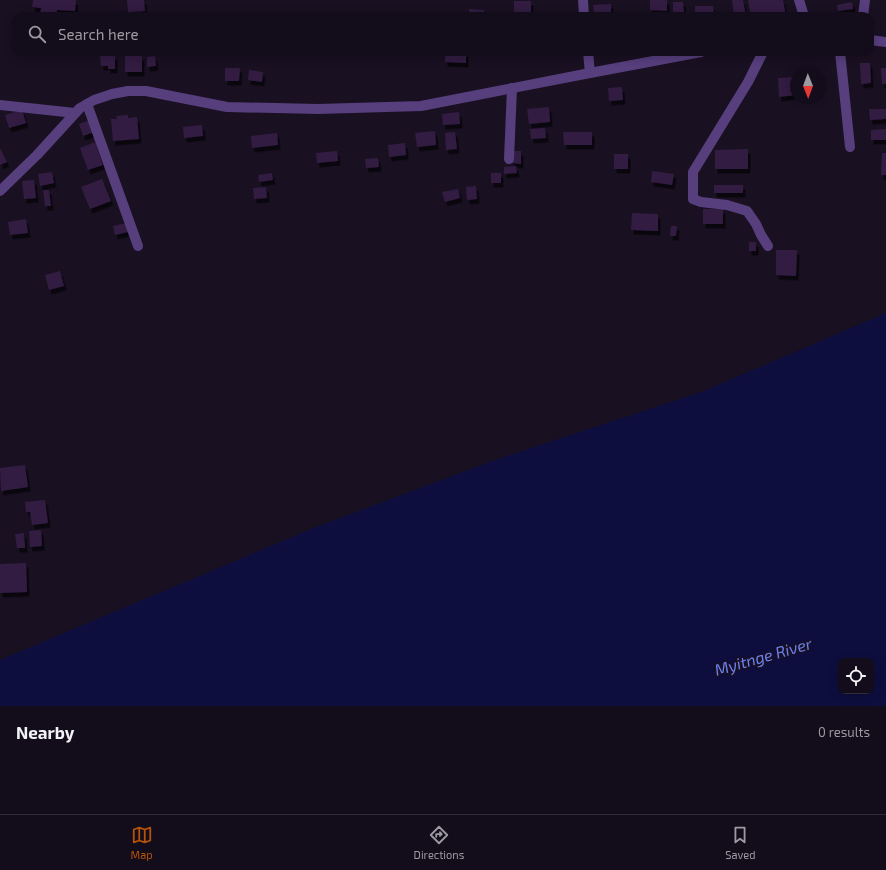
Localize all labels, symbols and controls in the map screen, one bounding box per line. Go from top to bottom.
search box [12,12,874,56]
icon: search [26,23,48,45]
text: Search here [58,25,139,43]
north arrow [790,68,826,104]
water label: Myitnge River [712,633,815,680]
map controls [838,658,874,694]
button: locate [838,658,874,694]
text: Nearby [16,722,74,742]
text: 0 results [818,724,870,740]
tab: Map [131,824,153,861]
tab: Directions [414,824,464,861]
tab: Saved [725,824,756,861]

